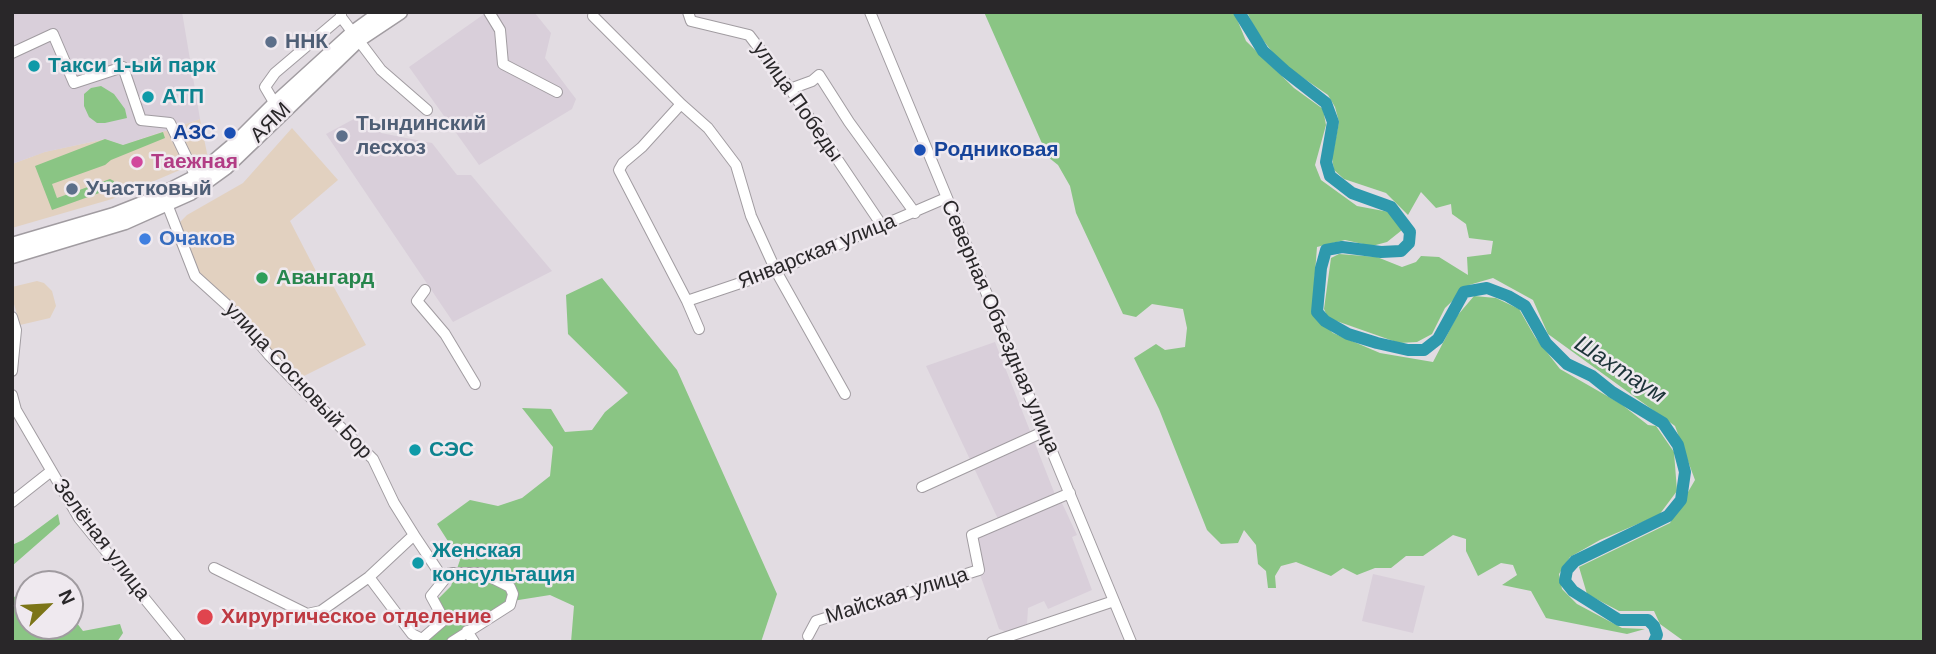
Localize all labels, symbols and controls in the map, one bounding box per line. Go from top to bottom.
place label: ННК [285,29,328,55]
marker: ННК [263,34,279,50]
street label: улица Победы [746,37,848,167]
place label: Такси 1-ый парк [48,53,216,79]
marker: Такси 1-ый парк [26,58,42,74]
place label: АТП [162,84,204,110]
marker: АТП [140,89,156,105]
street label: АЯМ [245,98,297,148]
place label: Тындинский лесхоз [356,111,486,161]
place label: АЗС [173,120,216,146]
marker: АЗС [222,125,238,141]
marker: Тындинский лесхоз [334,128,350,144]
place label: Родниковая [934,137,1059,163]
marker: Родниковая [912,142,928,158]
place label: Таежная [151,149,238,175]
marker: Таежная [129,154,145,170]
place label: Участковый [86,176,212,202]
marker: Участковый [64,181,80,197]
street label: Северная Объездная улица [935,196,1065,458]
street label: Январская улица [734,209,900,295]
place label: Очаков [159,226,235,252]
marker: Очаков [137,231,153,247]
place label: Авангард [276,265,374,291]
marker: Авангард [254,270,270,286]
street label: улица Сосновый Бор [219,297,377,465]
water label: Шахтаум [1569,330,1671,410]
place label: СЭС [429,437,474,463]
marker: СЭС [407,442,423,458]
street label: Зелёная улица [47,474,155,606]
place label: Женская консультация [432,538,575,588]
marker: Женская консультация [410,555,426,571]
street label: Майская улица [823,562,971,630]
north arrow [14,570,84,640]
text: N [54,587,79,608]
place label: Хирургическое отделение [221,604,492,630]
marker: Хирургическое отделение [195,607,215,627]

